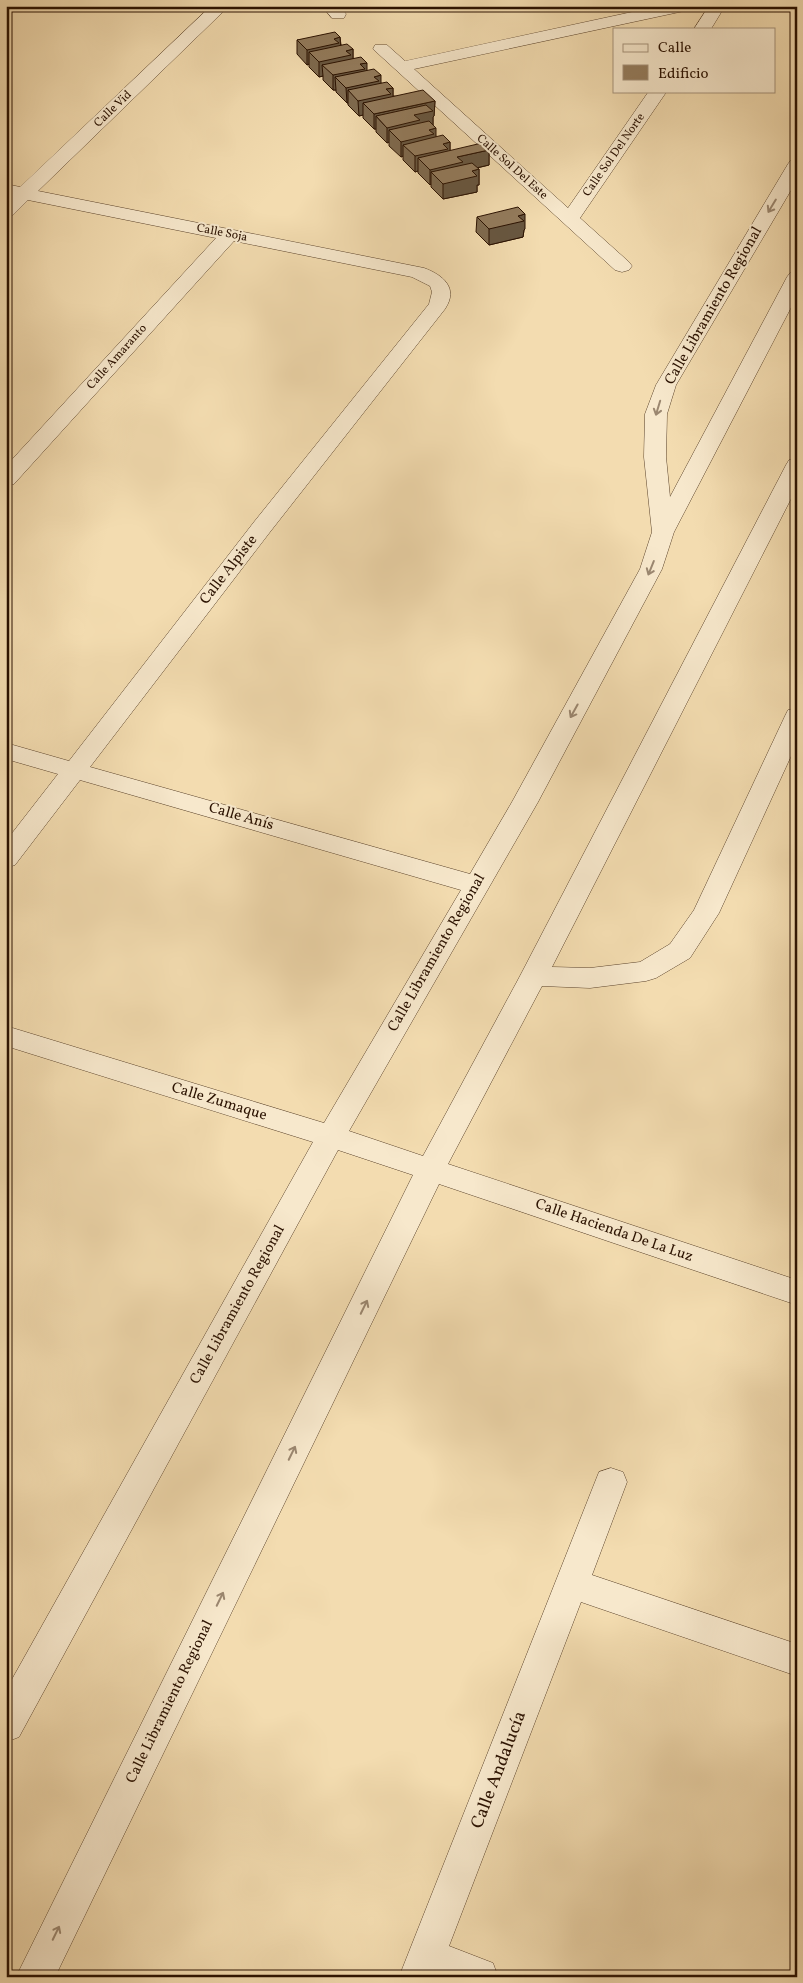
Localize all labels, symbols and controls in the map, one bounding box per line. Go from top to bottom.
legend [613,28,776,92]
text: Calle [658,38,691,59]
text: Edificio [658,64,709,85]
street label: Calle Vid [91,87,136,131]
street label: Calle Sol Del Norte [579,110,649,200]
street label: Calle Sol Del Este [473,131,551,203]
one-way arrow [766,198,776,212]
street label: Calle Soja [195,220,249,246]
street label: Calle Libramiento Regional [660,223,768,389]
street label: Calle Amaranto [83,321,151,393]
one-way arrow [653,400,663,416]
street label: Calle Alpiste [195,531,263,609]
one-way arrow [646,560,655,575]
one-way arrow [569,703,578,718]
street label: Calle Anís [206,798,276,836]
street label: Calle Libramiento Regional [383,870,491,1036]
street label: Calle Zumaque [169,1078,269,1126]
street label: Calle Hacienda De La Luz [532,1194,696,1268]
street label: Calle Libramiento Regional [185,1221,291,1389]
one-way arrow [360,1300,369,1315]
one-way arrow [288,1446,297,1461]
one-way arrow [216,1592,226,1607]
street label: Calle Libramiento Regional [121,1617,219,1787]
street label: Calle Andalucía [465,1708,533,1832]
one-way arrow [52,1926,61,1941]

